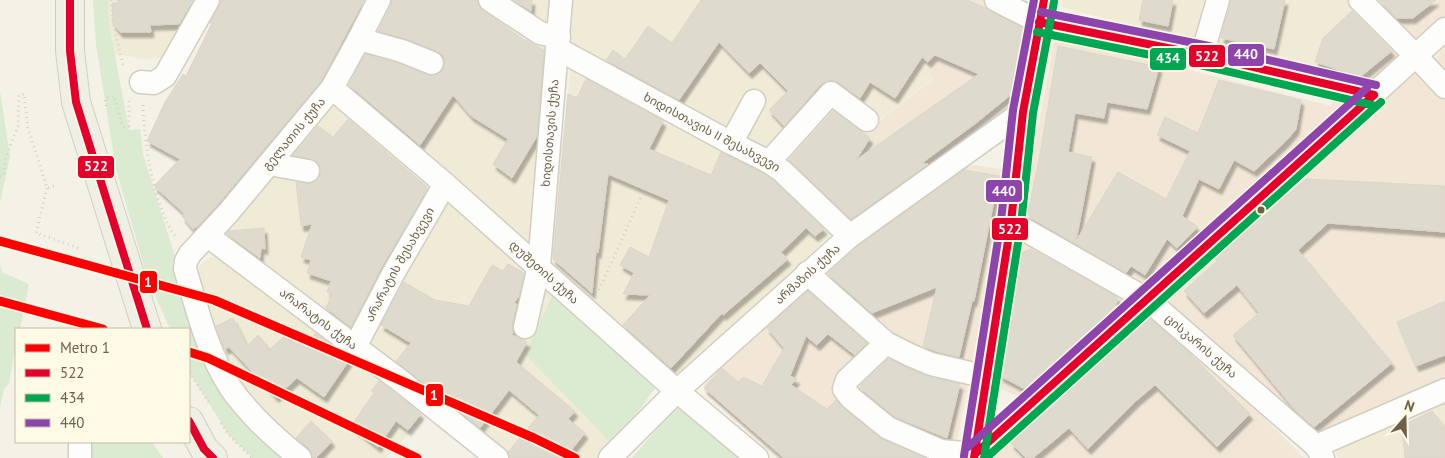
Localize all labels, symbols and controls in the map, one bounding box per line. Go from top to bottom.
line badge: 440 [1227,43,1265,67]
line badge: 522 [1188,44,1226,68]
text: 440 [1234,45,1258,63]
line badge: 434 [1149,47,1187,71]
text: 522 [1195,47,1219,65]
text: 434 [1156,49,1180,67]
street label: ხიდისთავის ქუჩა [538,79,561,187]
street label: ხიდისთავის II შესახვევი [641,89,784,175]
street label: გელათის ქუჩა [259,94,328,173]
line badge: 522 [77,155,115,179]
text: 522 [84,157,108,175]
line badge: 440 [985,179,1023,203]
text: 440 [992,182,1016,200]
street label: არარატის შესახვევი [362,204,437,324]
unlabelled marker [1256,205,1266,215]
line badge: 522 [991,217,1029,241]
text: 522 [998,220,1022,238]
street label: დუშეთის ქუჩა [506,237,582,307]
street label: არმაზის ქუჩა [771,241,843,307]
line badge: 1 [139,270,158,294]
text: 1 [144,273,152,291]
street label: არარატის ქუჩა [277,284,360,353]
street label: ცისკარის ქუჩა [1162,310,1241,381]
legend [15,328,190,443]
text: Metro 1 [60,338,110,357]
text: 522 [60,363,85,382]
line badge: 1 [425,383,444,407]
text: 1 [430,386,438,404]
text: 434 [60,388,85,407]
north arrow [1380,393,1430,443]
text: N [1402,396,1417,416]
text: 440 [60,413,85,432]

